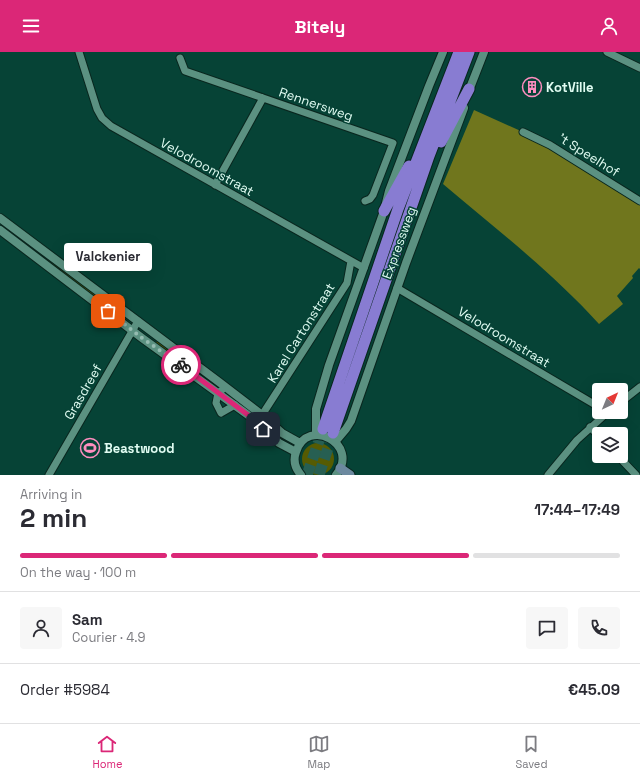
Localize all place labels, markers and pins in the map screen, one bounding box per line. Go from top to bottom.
building icon: KotVille [521,76,543,98]
place label: KotVille [546,79,594,96]
callout: Valckenier [64,243,152,271]
pin [91,294,125,328]
pin [246,412,280,446]
sports icon: Beastwood [79,437,101,459]
place label: Beastwood [104,440,175,457]

